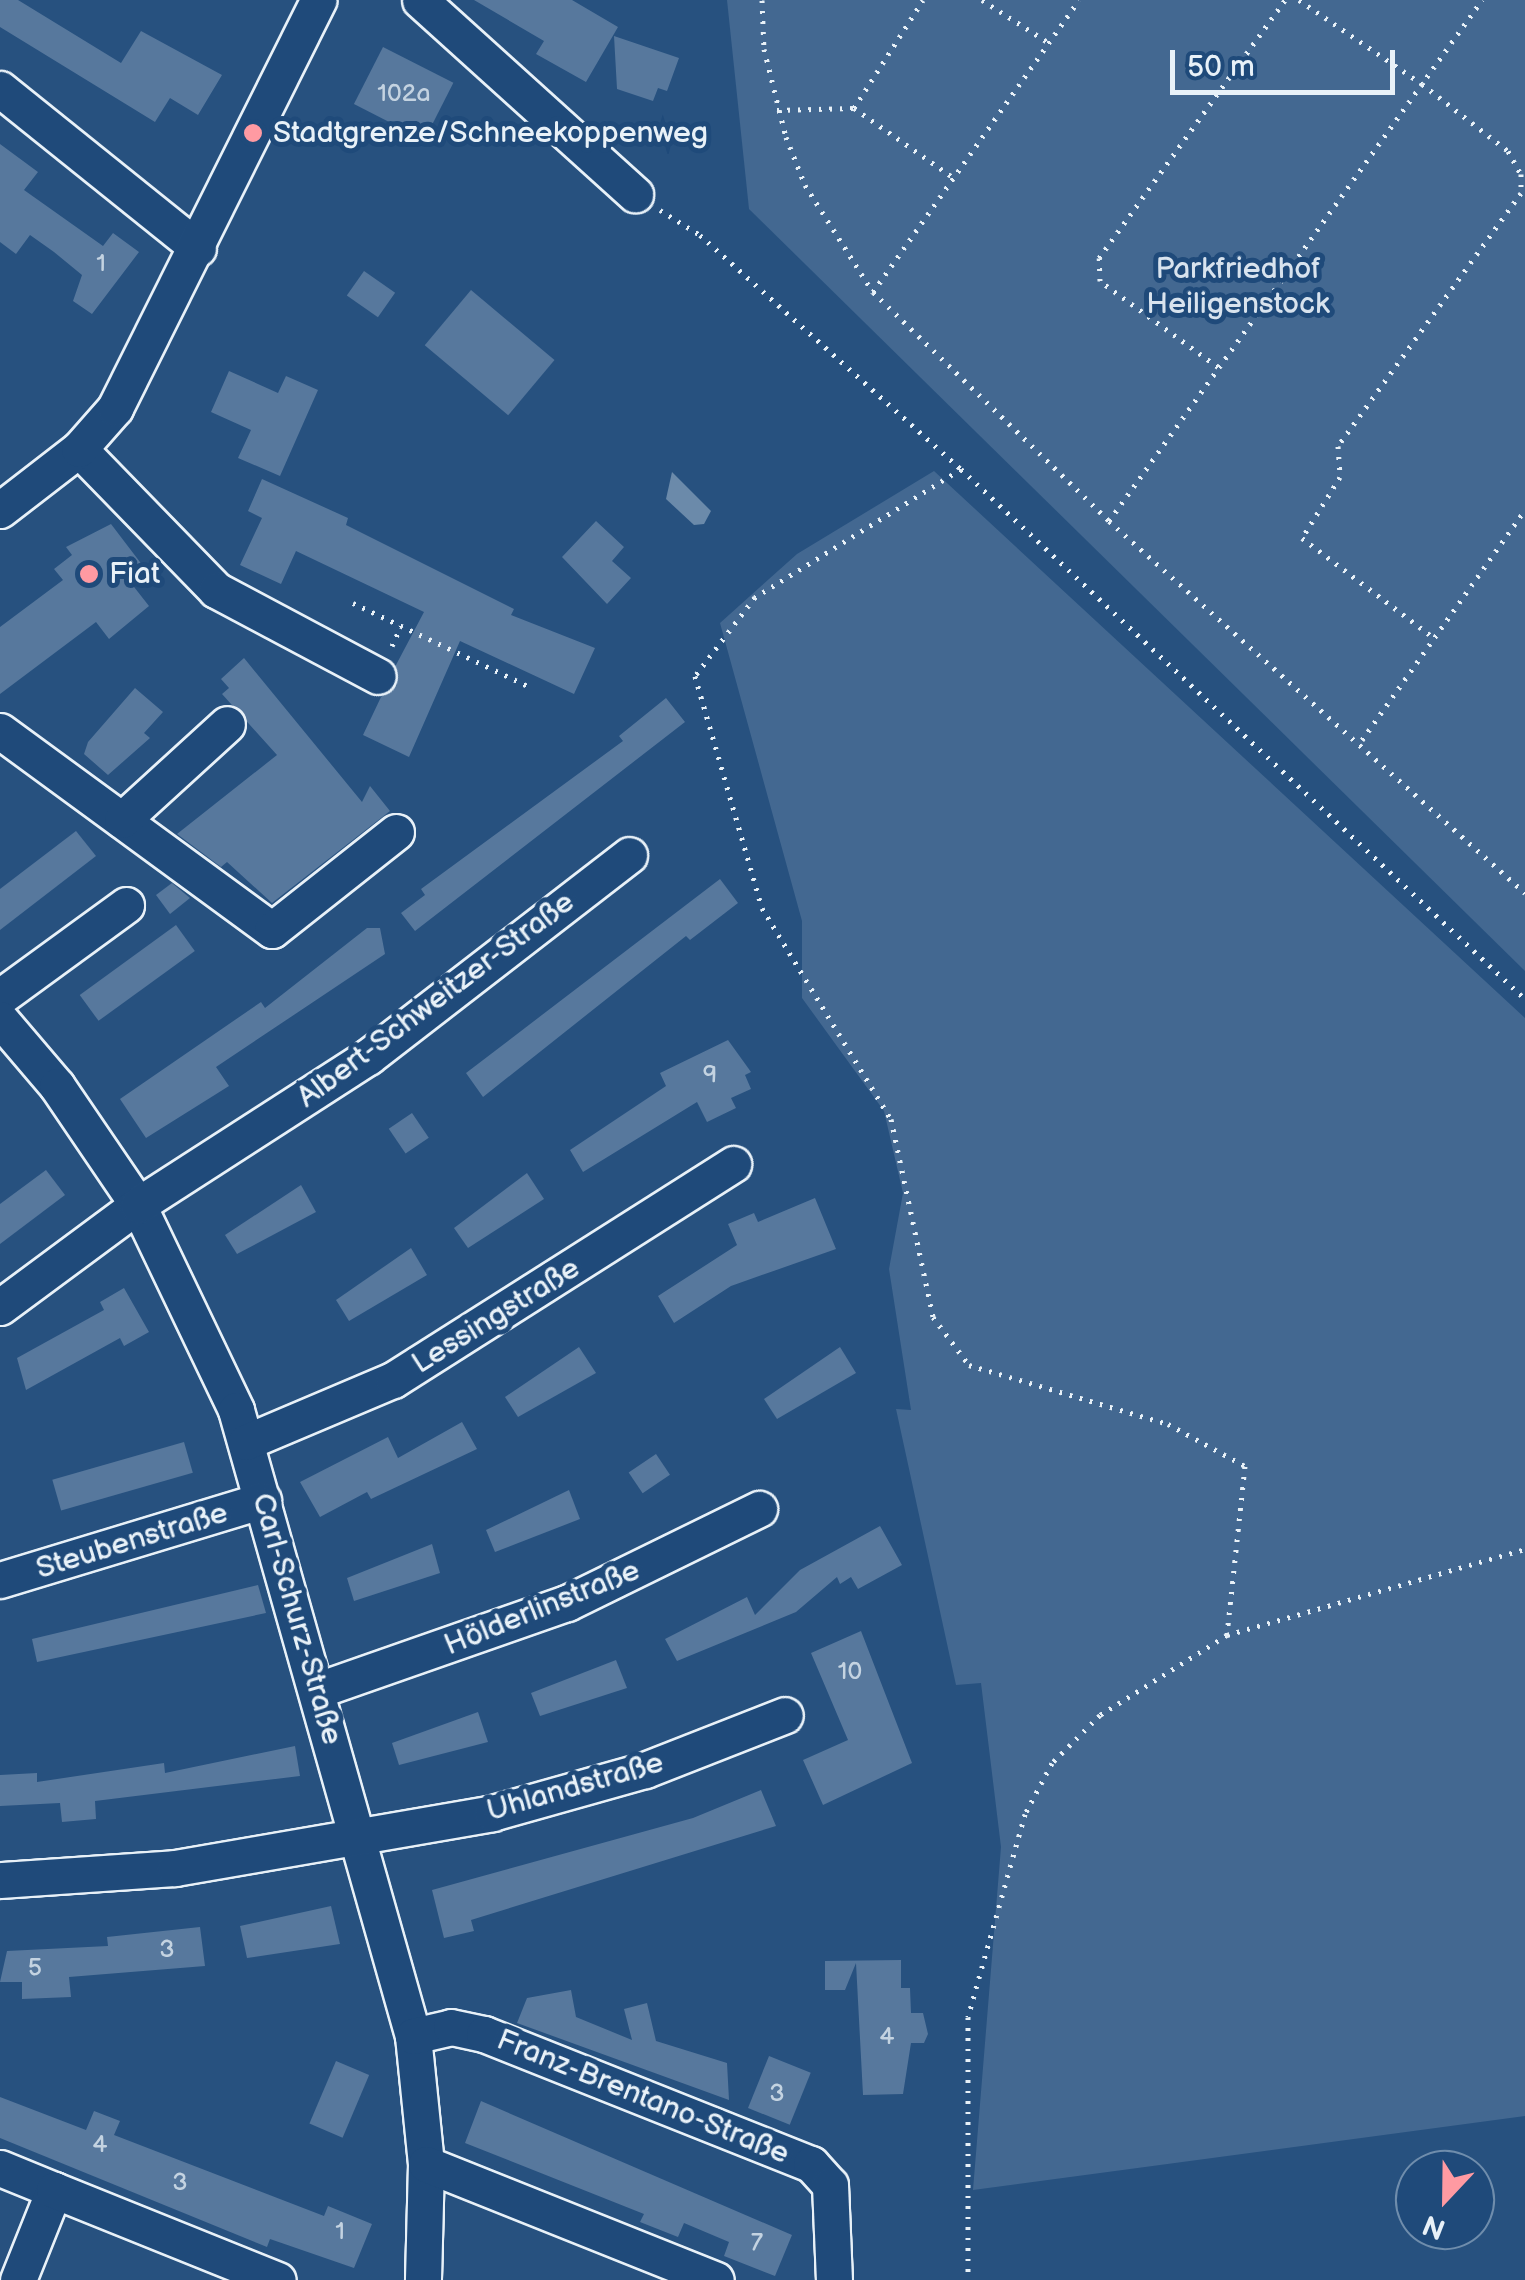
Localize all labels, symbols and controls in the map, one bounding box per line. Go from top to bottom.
scale bar [1175,30,1400,92]
text: 50 m [1187,49,1255,85]
house number: 102a [377,79,431,109]
place label: Stadtgrenze/Schneekoppenweg [273,115,708,151]
marker: Stadtgrenze/Schneekoppenweg [242,122,264,144]
house number: 1 [96,249,106,279]
park label: Parkfriedhof Heiligenstock [1146,251,1330,322]
place label: Fiat [109,556,160,592]
marker: Fiat [78,563,100,585]
street label: Albert-Schweitzer-Straße [291,884,581,1116]
house number: 9 [703,1060,717,1090]
street label: Lessingstraße [406,1250,586,1382]
street label: Carl-Schurz-Straße [244,1489,350,1749]
street label: Steubenstraße [32,1495,232,1587]
street label: Hölderlinstraße [439,1552,645,1664]
house number: 10 [838,1657,862,1687]
street label: Uhlandstraße [483,1745,667,1829]
house number: 3 [159,1935,175,1965]
house number: 5 [28,1953,42,1983]
street label: Franz-Brentano-Straße [492,2022,794,2172]
house number: 4 [879,2022,895,2052]
house number: 3 [769,2079,785,2109]
house number: 4 [92,2130,108,2160]
north arrow [1395,2150,1495,2250]
house number: 3 [172,2168,188,2198]
text: N [1418,2207,1450,2246]
house number: 1 [335,2217,345,2247]
house number: 7 [751,2228,763,2258]

